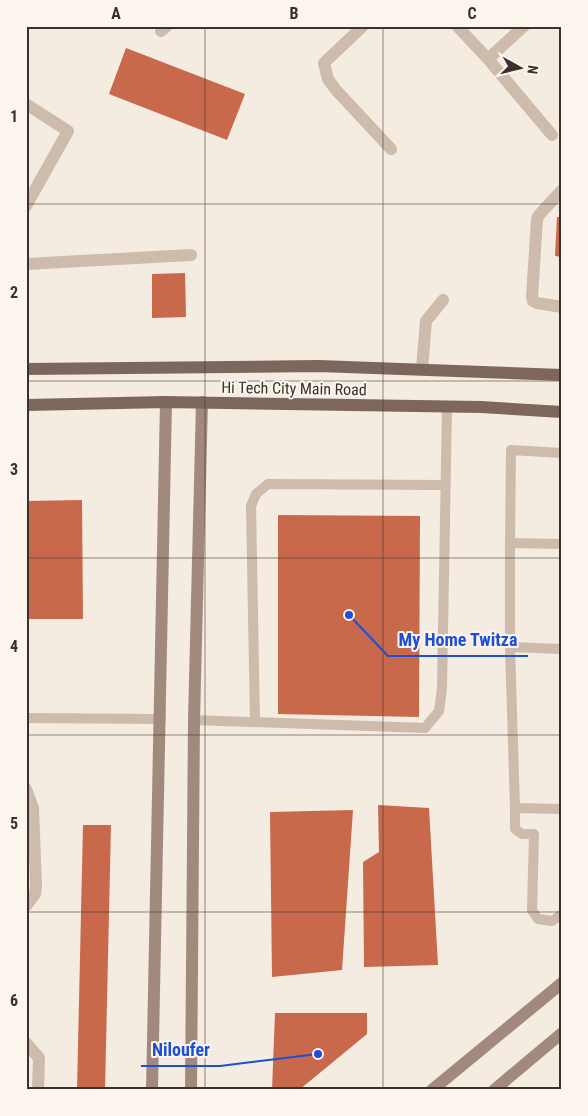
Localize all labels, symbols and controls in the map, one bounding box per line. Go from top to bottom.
text: A [111,4,121,23]
text: B [290,4,299,23]
text: C [467,4,477,23]
north arrow [496,42,546,92]
text: N [524,64,541,75]
text: 1 [10,107,18,126]
text: 2 [10,283,18,302]
street label: Hi Tech City Main Road [221,378,367,399]
text: 3 [10,460,18,479]
callout: My Home Twitza [388,623,528,656]
text: My Home Twitza [399,629,517,650]
text: 4 [10,637,18,656]
text: 5 [10,814,18,833]
text: 6 [10,991,18,1010]
callout: Niloufer [141,1033,220,1066]
text: Niloufer [152,1039,210,1060]

